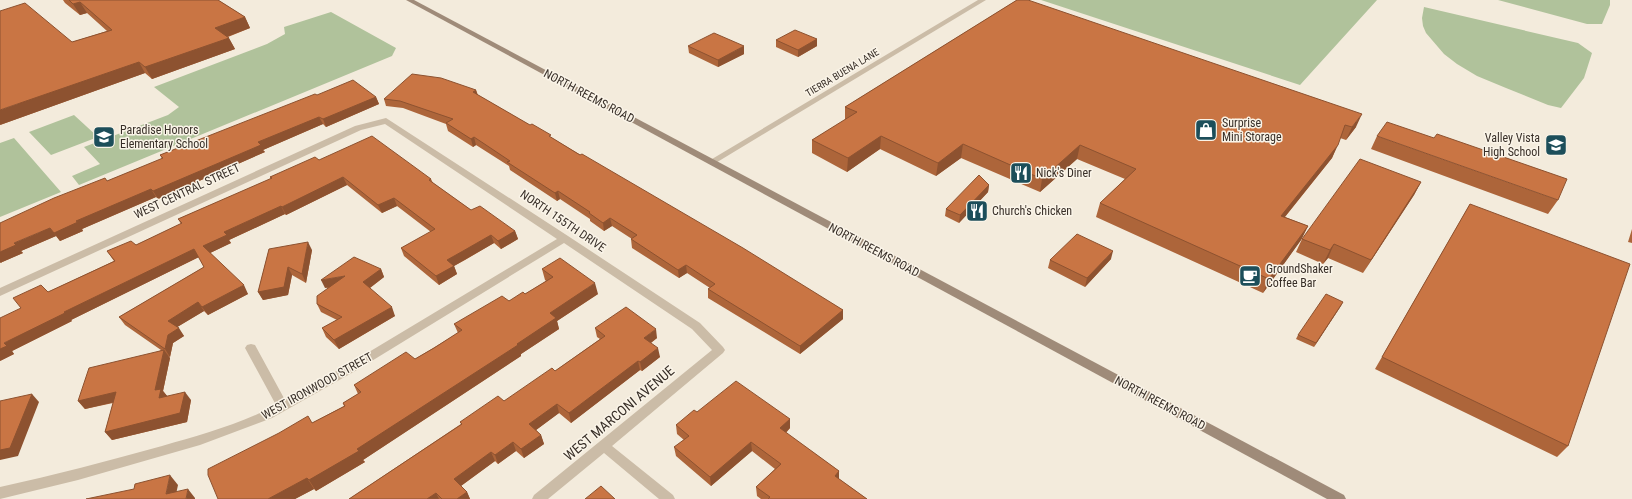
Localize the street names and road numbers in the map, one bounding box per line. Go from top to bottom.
street label: TIERRA BUENA LANE [804,46,881,99]
street label: NORTH REEMS ROAD [541,66,637,126]
street label: WEST CENTRAL STREET [132,160,242,222]
street label: NORTH 155TH DRIVE [518,187,608,255]
street label: NORTH REEMS ROAD [826,220,922,280]
street label: WEST IRONWOOD STREET [259,350,375,422]
street label: WEST MARCONI AVENUE [561,362,677,464]
street label: NORTH REEMS ROAD [1112,373,1208,433]

